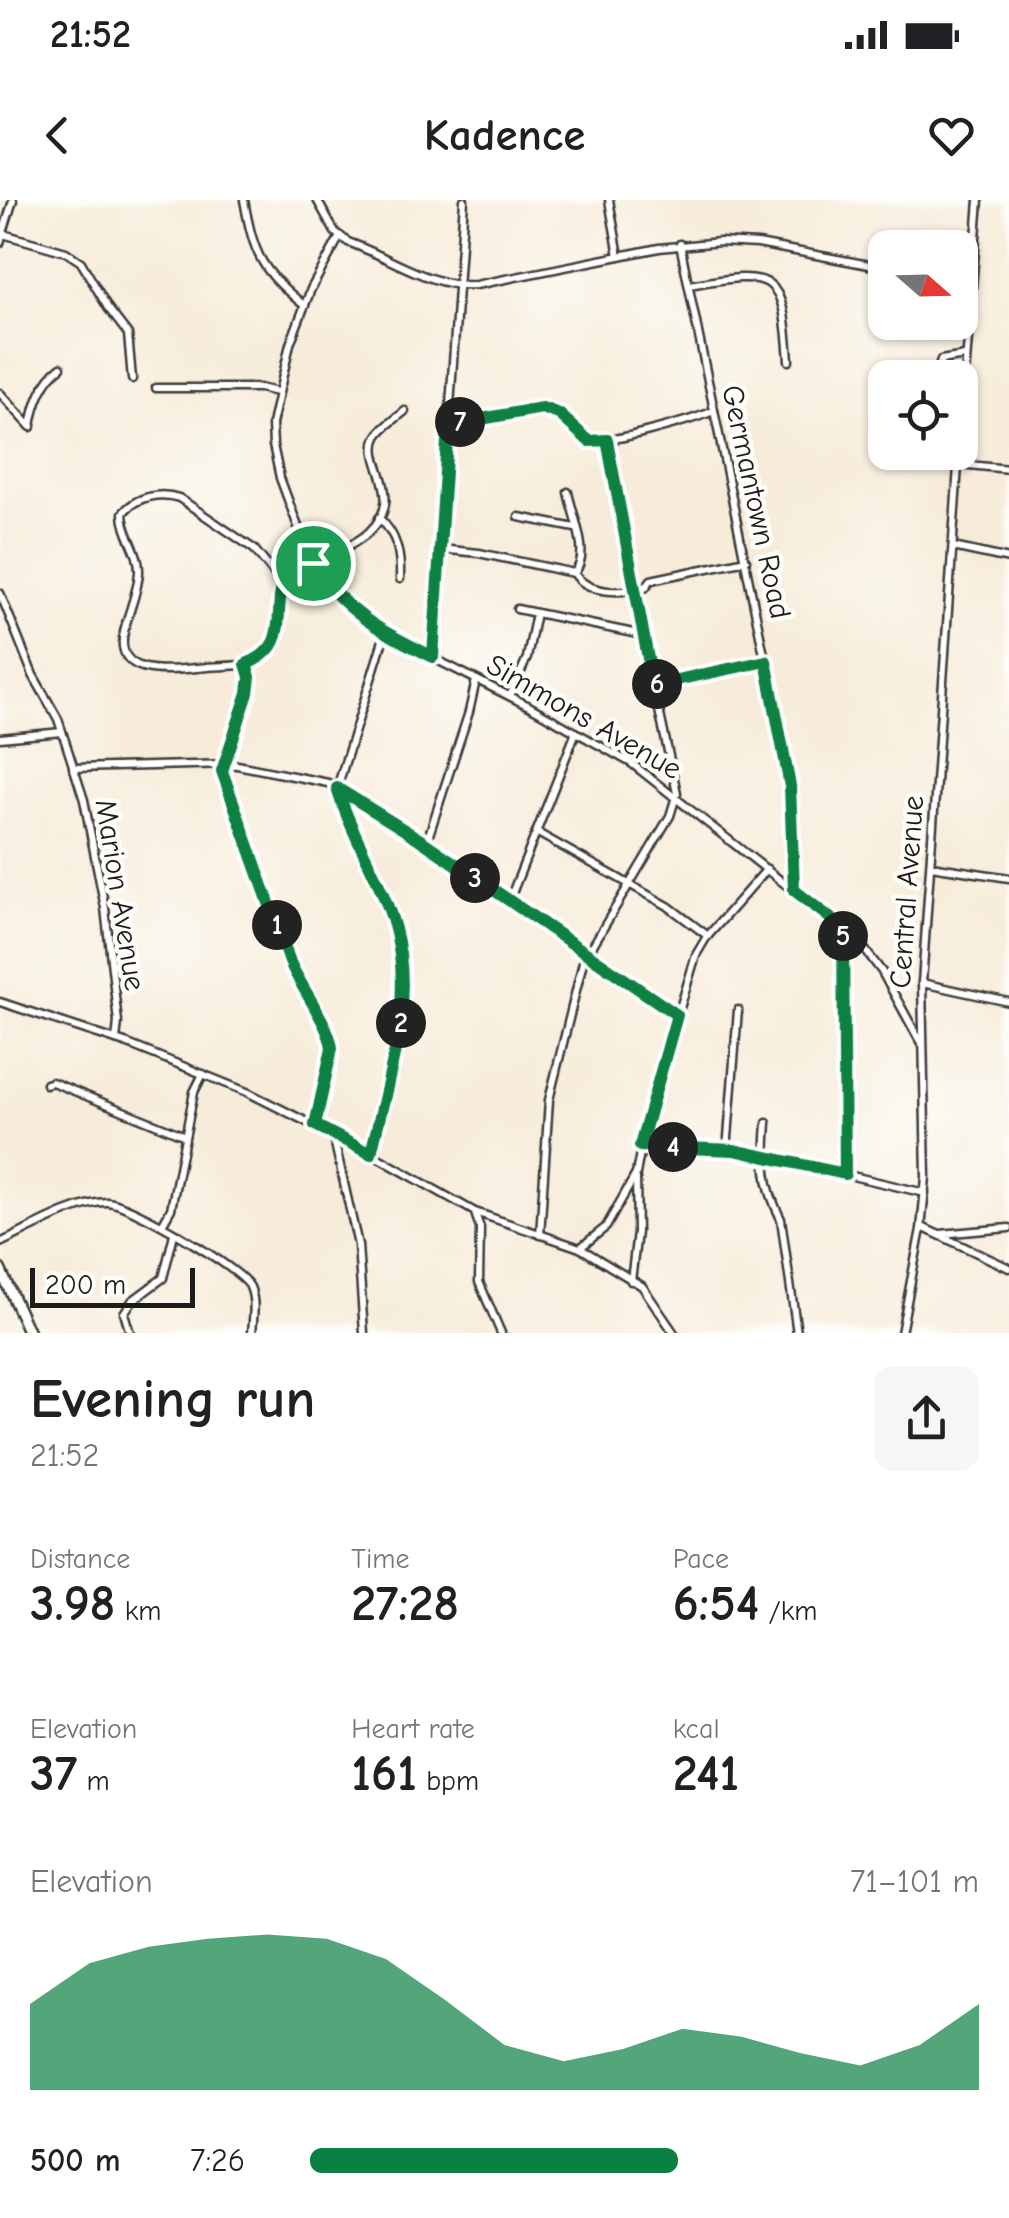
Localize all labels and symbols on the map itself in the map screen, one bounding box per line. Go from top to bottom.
north arrow [868,230,978,340]
street label: Germantown Road [714,382,798,622]
pin: 7 [435,397,485,447]
pin [271,521,356,606]
street label: Simmons Avenue [480,647,688,787]
pin: 6 [632,659,682,709]
street label: Central Avenue [883,794,931,990]
street label: Marion Avenue [88,797,152,993]
pin: 3 [450,853,500,903]
pin: 1 [252,900,302,950]
pin: 5 [818,911,868,961]
pin: 2 [376,998,426,1048]
pin: 4 [648,1122,698,1172]
scale bar [30,1263,195,1308]

